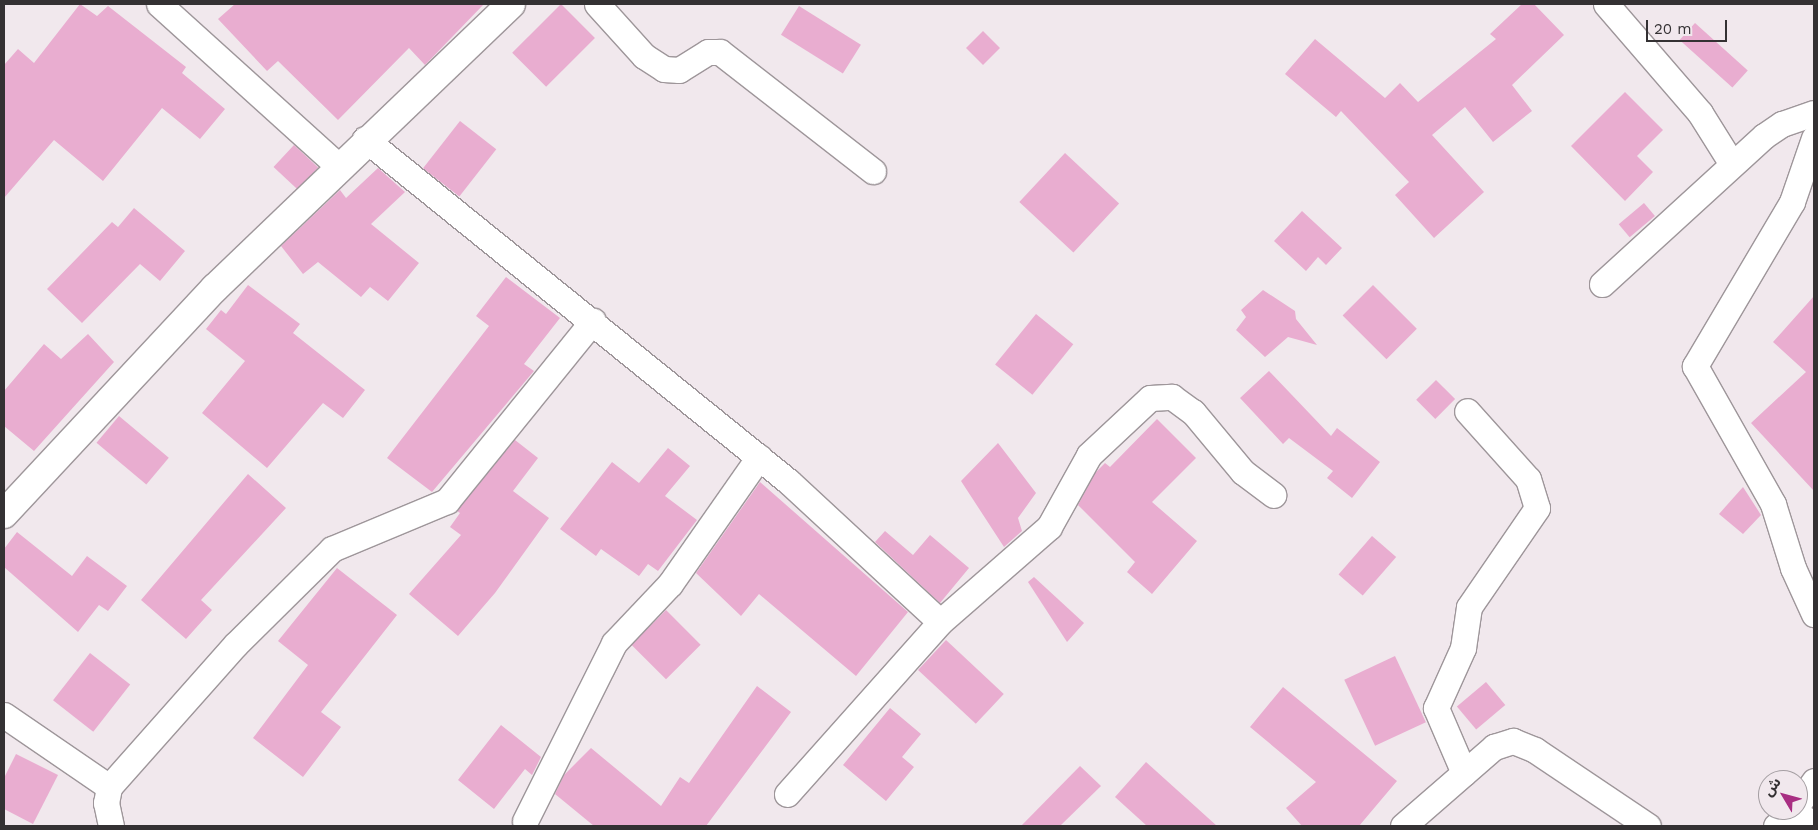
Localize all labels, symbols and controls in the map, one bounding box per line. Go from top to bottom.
scale bar [1648,10,1729,42]
text: 20 m [1654,20,1692,38]
north arrow [1758,770,1808,820]
text: ش [1760,774,1784,799]

